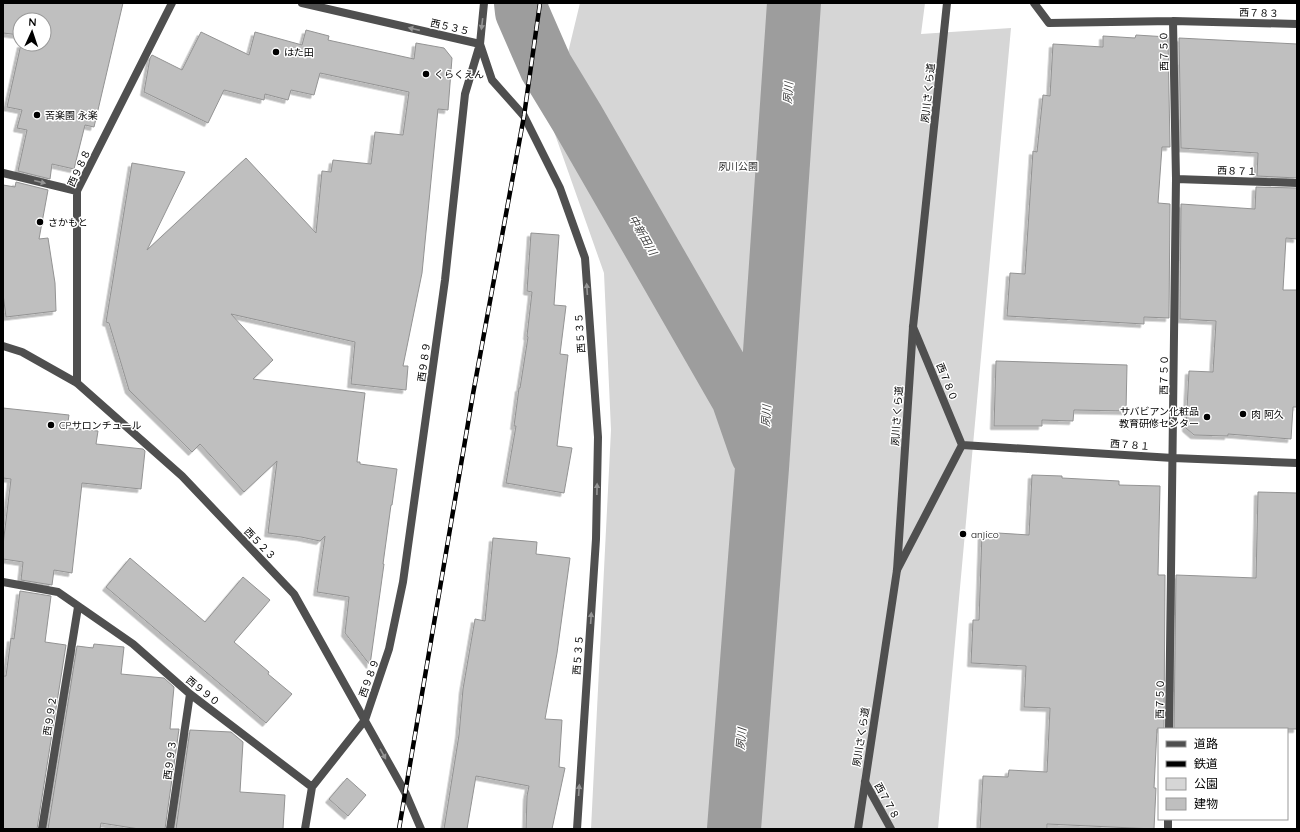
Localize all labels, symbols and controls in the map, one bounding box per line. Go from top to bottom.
street label: 西７８３ [1239,6,1279,20]
north arrow [12,12,52,52]
text: N [28,15,37,29]
street label: 西５３５ [429,16,471,38]
one-way arrow [479,18,485,30]
one-way arrow [408,26,421,32]
street label: 西７５０ [1157,31,1171,71]
place label: はた田 [284,46,314,59]
marker: はた田 [271,47,281,57]
street label: 夙川さくら道 [918,62,938,124]
place label: くらくえん [434,68,484,81]
marker: くらくえん [421,69,431,79]
water label: 夙川 [780,81,796,104]
place label: 苦楽園 永楽 [45,109,98,122]
marker: 苦楽園 永楽 [32,110,42,120]
street label: 西９８８ [65,147,93,189]
park label: 夙川公園 [718,160,758,173]
street label: 西８７１ [1217,164,1257,178]
one-way arrow [34,180,46,186]
water label: 中新田川 [626,212,661,258]
place label: さかもと [48,216,88,229]
marker: さかもと [35,217,45,227]
one-way arrow [584,283,591,295]
street label: 西５３５ [572,313,588,353]
street label: 西９８９ [415,341,433,383]
street label: 西７５０ [1157,355,1171,395]
street label: 西７８０ [933,361,961,403]
street label: 夙川さくら道 [888,386,906,446]
water label: 夙川 [758,404,774,427]
place label: サバビアン化粧品 教育研修センター [1119,405,1199,430]
place label: 肉 阿久 [1251,408,1284,421]
marker: 肉 阿久 [1238,409,1248,419]
marker: サバビアン化粧品 教育研修センター [1202,412,1212,422]
place label: CPサロンチュール [59,419,142,432]
marker: CPサロンチュール [46,420,56,430]
street label: 西７８１ [1110,437,1150,453]
one-way arrow [594,482,600,495]
street label: 西５２３ [241,525,279,563]
place label: anjico [971,528,999,541]
marker: anjico [958,529,968,539]
one-way arrow [588,612,594,625]
street label: 西５３５ [570,635,586,675]
street label: 西９８９ [356,657,382,699]
street label: 西９９０ [183,673,223,709]
street label: 西７５０ [1153,679,1167,719]
street label: 西９９２ [40,695,60,737]
street label: 夙川さくら道 [850,706,872,768]
water label: 夙川 [733,726,749,751]
legend [1158,728,1288,820]
text: 道路 [1194,736,1218,751]
street label: 西９９３ [161,739,179,781]
one-way arrow [380,748,387,760]
text: 鉄道 [1194,756,1218,771]
text: 公園 [1194,776,1218,791]
street label: 西７７８ [872,780,902,822]
one-way arrow [576,784,583,796]
text: 建物 [1194,796,1218,811]

